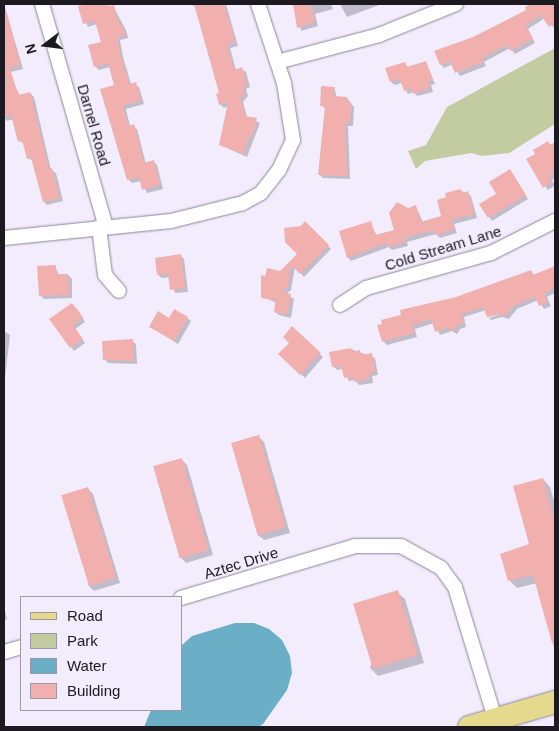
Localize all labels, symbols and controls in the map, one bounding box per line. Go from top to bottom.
north arrow [20,20,70,70]
text: N [21,42,40,56]
street label: Darnel Road [74,82,114,168]
street label: Cold Stream Lane [383,222,503,274]
street label: Aztec Drive [202,543,280,583]
legend [20,596,182,711]
text: Road [67,607,103,624]
text: Park [67,632,98,649]
text: Water [67,657,106,674]
text: Building [67,682,120,699]

